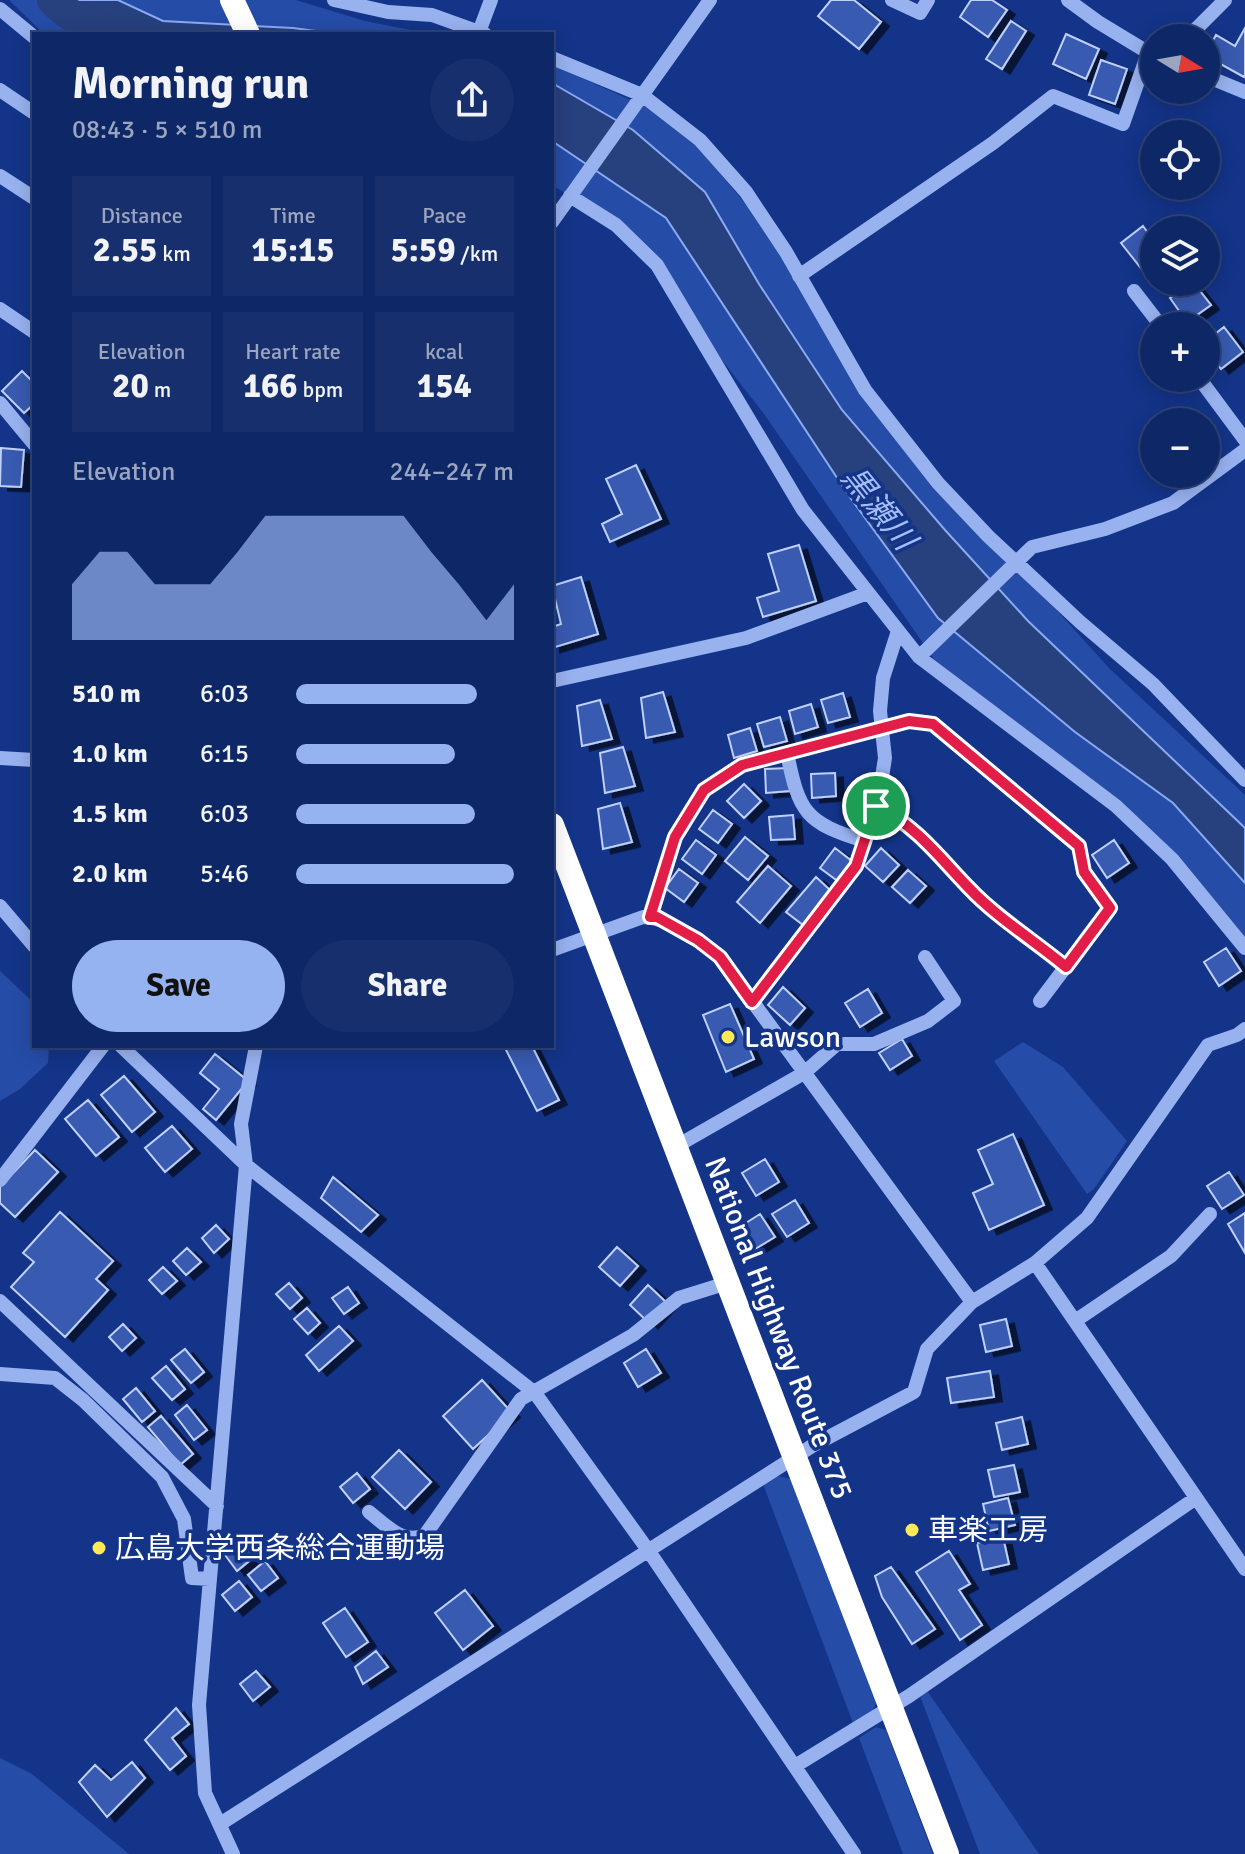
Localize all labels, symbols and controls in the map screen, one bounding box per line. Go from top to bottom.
north arrow [1140,24,1220,104]
map controls [1140,24,1220,488]
text: Morning run [72,57,309,111]
button: share [430,58,514,142]
text: 08:43 · 5 × 510 m [72,114,263,146]
button: locate [1140,120,1220,200]
text: Distance [101,202,183,229]
text: Time [270,202,316,229]
text: Pace [422,202,466,229]
button: layers [1140,216,1220,296]
text: 2.55 [93,229,157,271]
text: 15:15 [251,229,335,271]
text: 5:59 [390,229,456,271]
text: km [157,240,191,267]
text: /km [456,240,498,267]
button: + [1140,312,1220,392]
text: Elevation [98,338,185,365]
text: Heart rate [245,338,341,365]
text: kcal [425,338,464,365]
text: 20 [112,365,149,407]
text: 166 [243,365,298,407]
text: 154 [417,365,472,407]
text: m [149,376,171,403]
text: bpm [298,376,343,403]
button: − [1140,408,1220,488]
text: Elevation [72,456,176,488]
text: 244–247 m [390,456,514,488]
water label: 黒瀬川 [833,459,926,560]
text: 510 m [72,678,141,710]
text: 6:03 [200,678,249,710]
text: 1.0 km [72,738,148,770]
text: 6:15 [200,738,249,770]
pin [842,772,910,840]
icon: arrive [854,784,898,828]
text: 1.5 km [72,798,148,830]
text: 6:03 [200,798,249,830]
text: 2.0 km [72,858,148,890]
text: 5:46 [200,858,249,890]
button: Save [72,940,285,1032]
button: Share [301,940,514,1032]
place label: Lawson [744,1019,841,1056]
marker: Lawson [719,1028,737,1046]
street label: National Highway Route 375 [696,1152,861,1505]
place label: 車楽工房 [928,1512,1048,1549]
marker: 車楽工房 [903,1521,921,1539]
place label: 広島大学西条総合運動場 [115,1530,445,1567]
marker: 広島大学西条総合運動場 [90,1539,108,1557]

